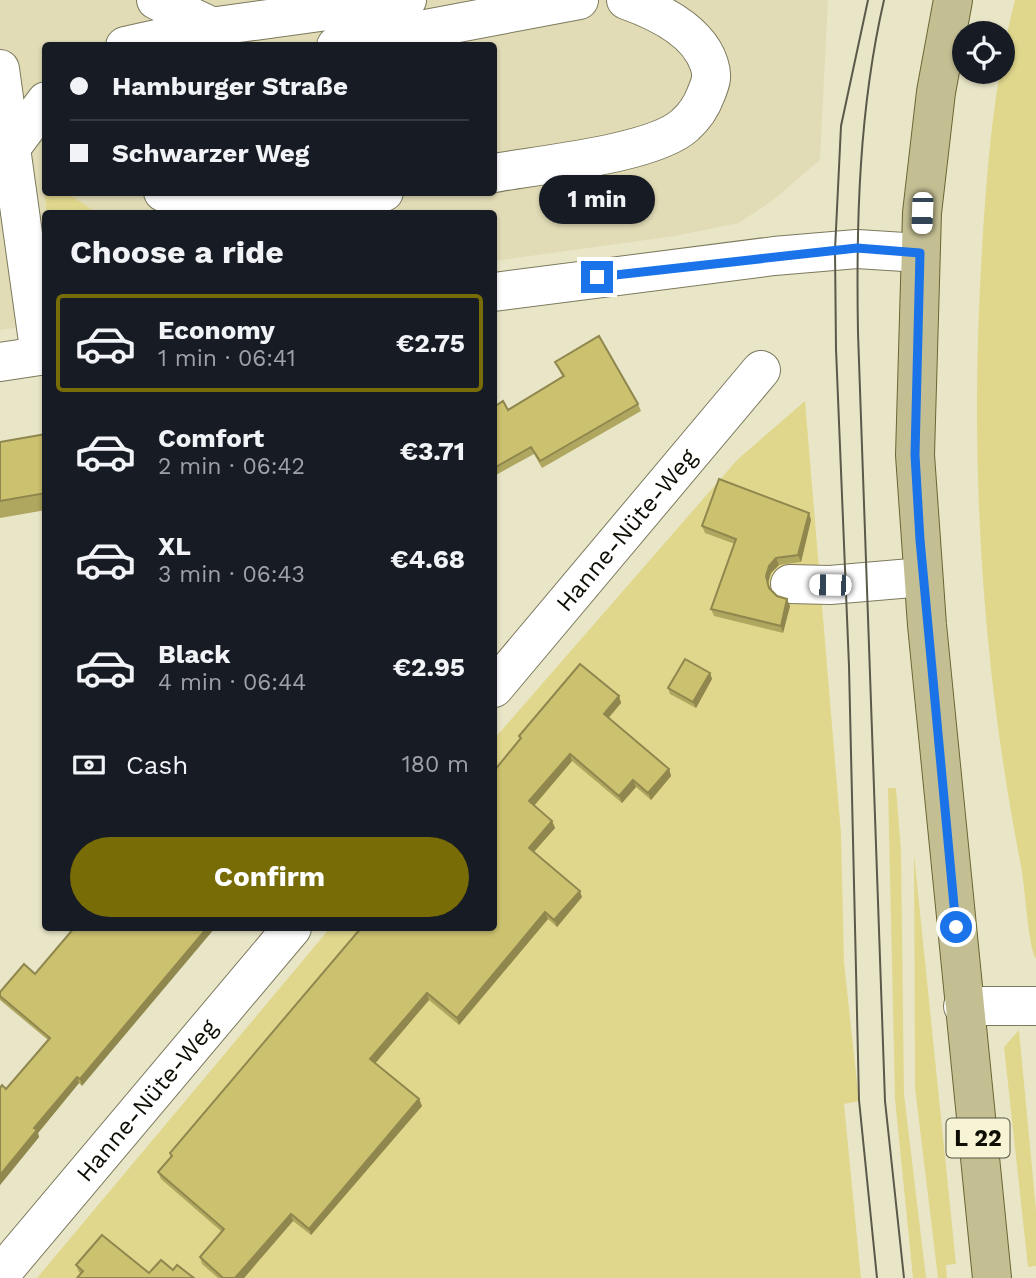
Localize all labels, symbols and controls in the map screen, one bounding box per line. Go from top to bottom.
map controls [952,21,1015,84]
button: locate [952,21,1015,84]
text: Hamburger Straße [112,71,348,101]
text: Schwarzer Weg [112,138,309,168]
callout: 1 min [539,176,655,224]
text: 1 min [567,186,627,213]
car [911,192,934,234]
text: Choose a ride [70,233,284,271]
route end [581,261,613,293]
icon: car [74,312,137,375]
text: Economy [158,315,275,345]
text: €2.75 [396,328,465,358]
text: 1 min · 06:41 [158,345,296,372]
icon: car [74,420,137,483]
text: Comfort [158,423,264,453]
text: €3.71 [400,436,465,466]
street label: Hanne-Nüte-Weg [550,443,703,617]
text: 2 min · 06:42 [158,453,305,480]
icon: car [74,528,137,591]
text: XL [158,531,191,561]
text: €4.68 [390,544,465,574]
text: 3 min · 06:43 [158,561,305,588]
car [809,574,852,596]
icon: car [74,636,137,699]
text: Black [158,639,230,669]
text: €2.95 [393,652,465,682]
text: 4 min · 06:44 [158,669,306,696]
icon: cash [70,746,108,784]
text: Cash [126,750,188,780]
text: 180 m [402,751,469,778]
button: Confirm [70,837,469,917]
route start [940,911,972,943]
street label: Hanne-Nüte-Weg [71,1014,223,1187]
road number: L 22 [946,1119,1010,1158]

